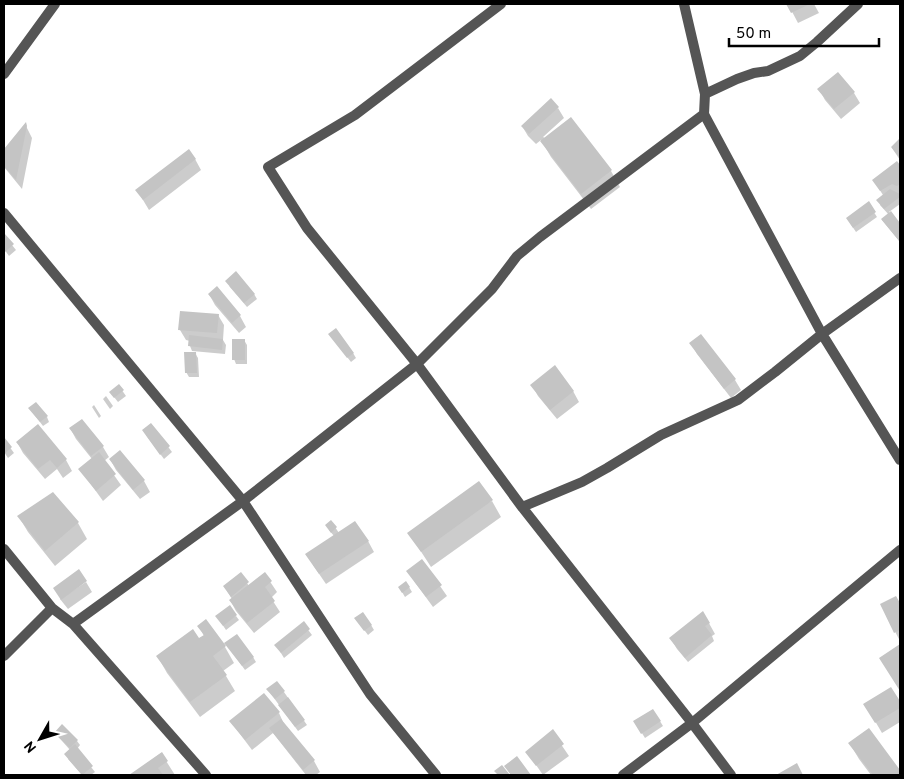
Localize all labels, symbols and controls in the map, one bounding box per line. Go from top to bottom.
scale bar [729,15,879,47]
text: 50 m [736,25,771,44]
north arrow [15,714,65,764]
text: N [21,737,41,755]

